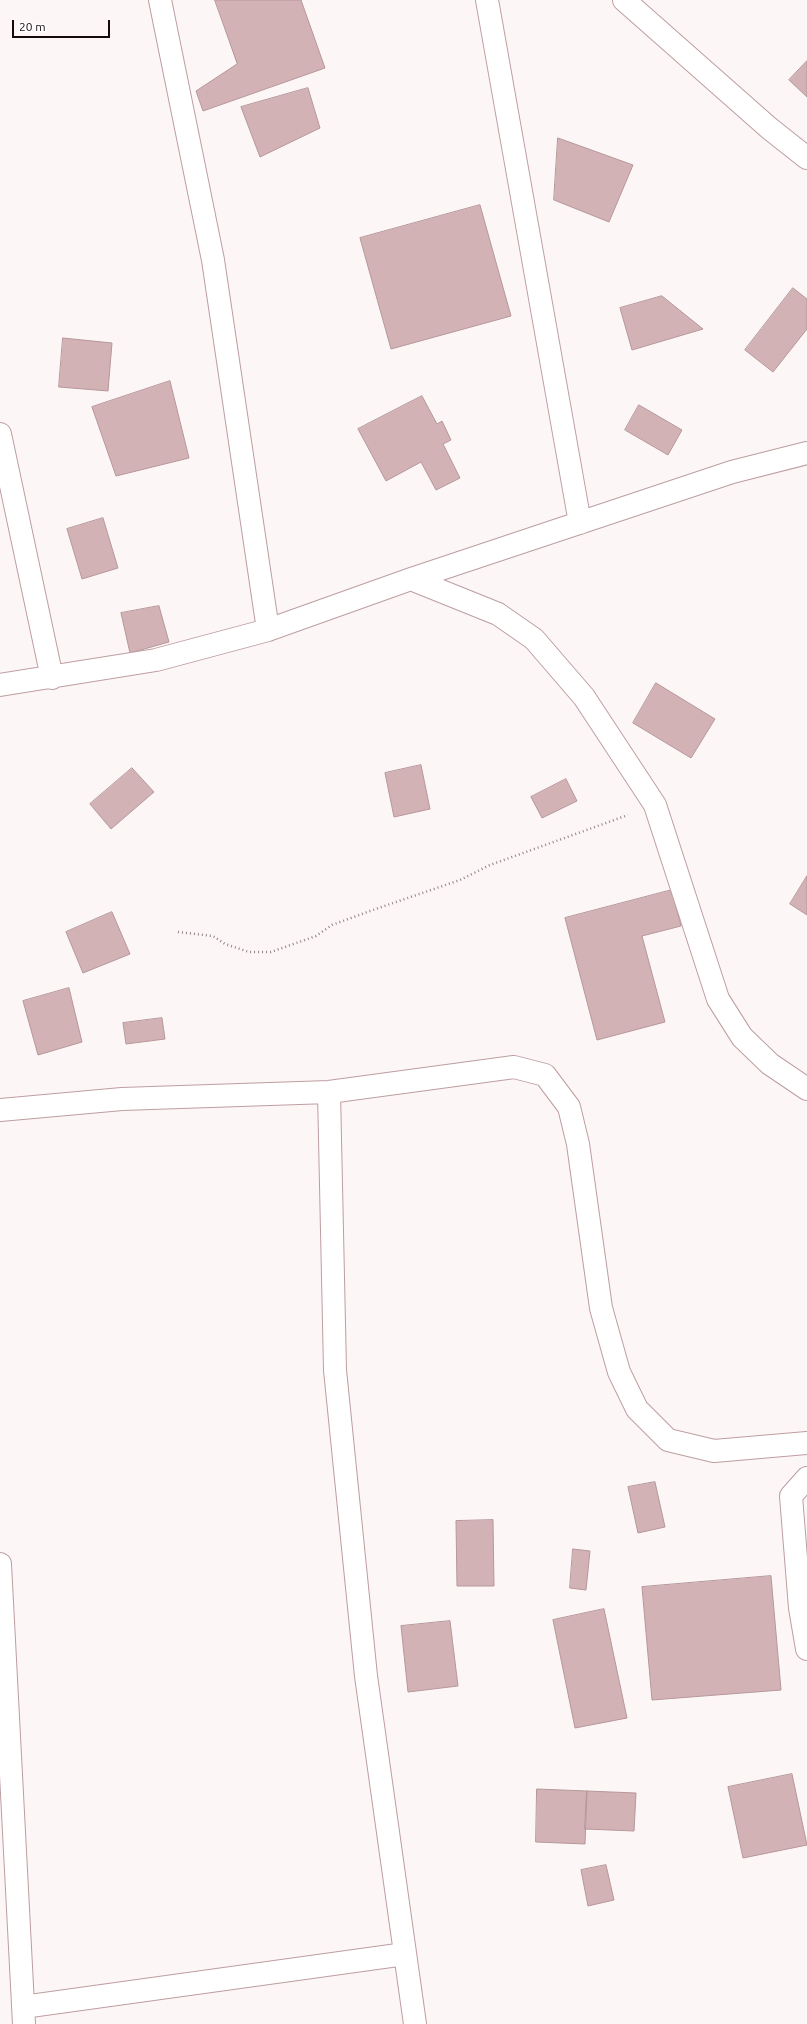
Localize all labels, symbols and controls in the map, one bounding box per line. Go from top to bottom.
scale bar [14,12,112,38]
text: 20 m [19,20,46,33]

